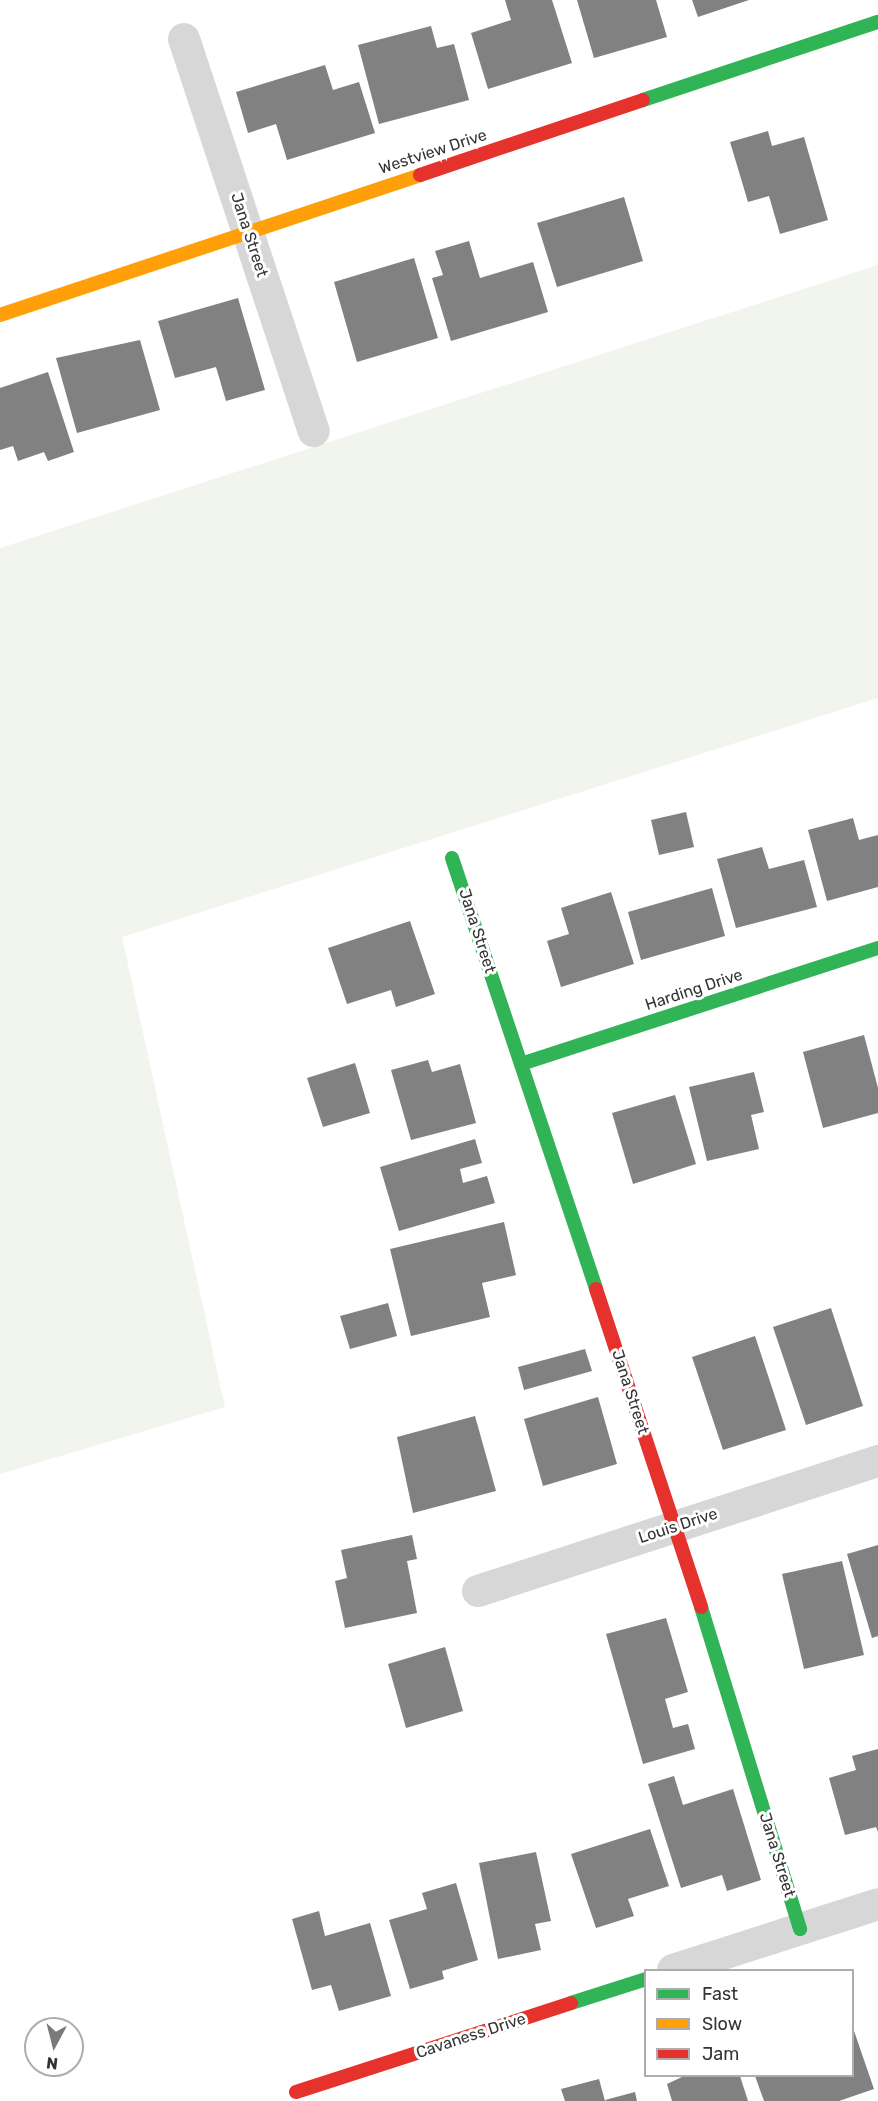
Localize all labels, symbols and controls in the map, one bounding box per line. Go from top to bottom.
street label: Westview Drive [377,125,489,179]
street label: Jana Street [226,190,272,280]
street label: Jana Street [454,886,500,976]
street label: Harding Drive [643,965,745,1015]
street label: Jana Street [607,1347,653,1437]
street label: Louis Drive [636,1504,720,1548]
street label: Jana Street [755,1810,799,1900]
legend [644,1969,854,2077]
text: Fast [702,1983,738,2005]
street label: Cavaness Drive [414,2009,528,2063]
text: Slow [702,2013,742,2035]
north arrow [24,2017,84,2077]
text: Jam [702,2043,739,2065]
text: N [45,2053,59,2074]

